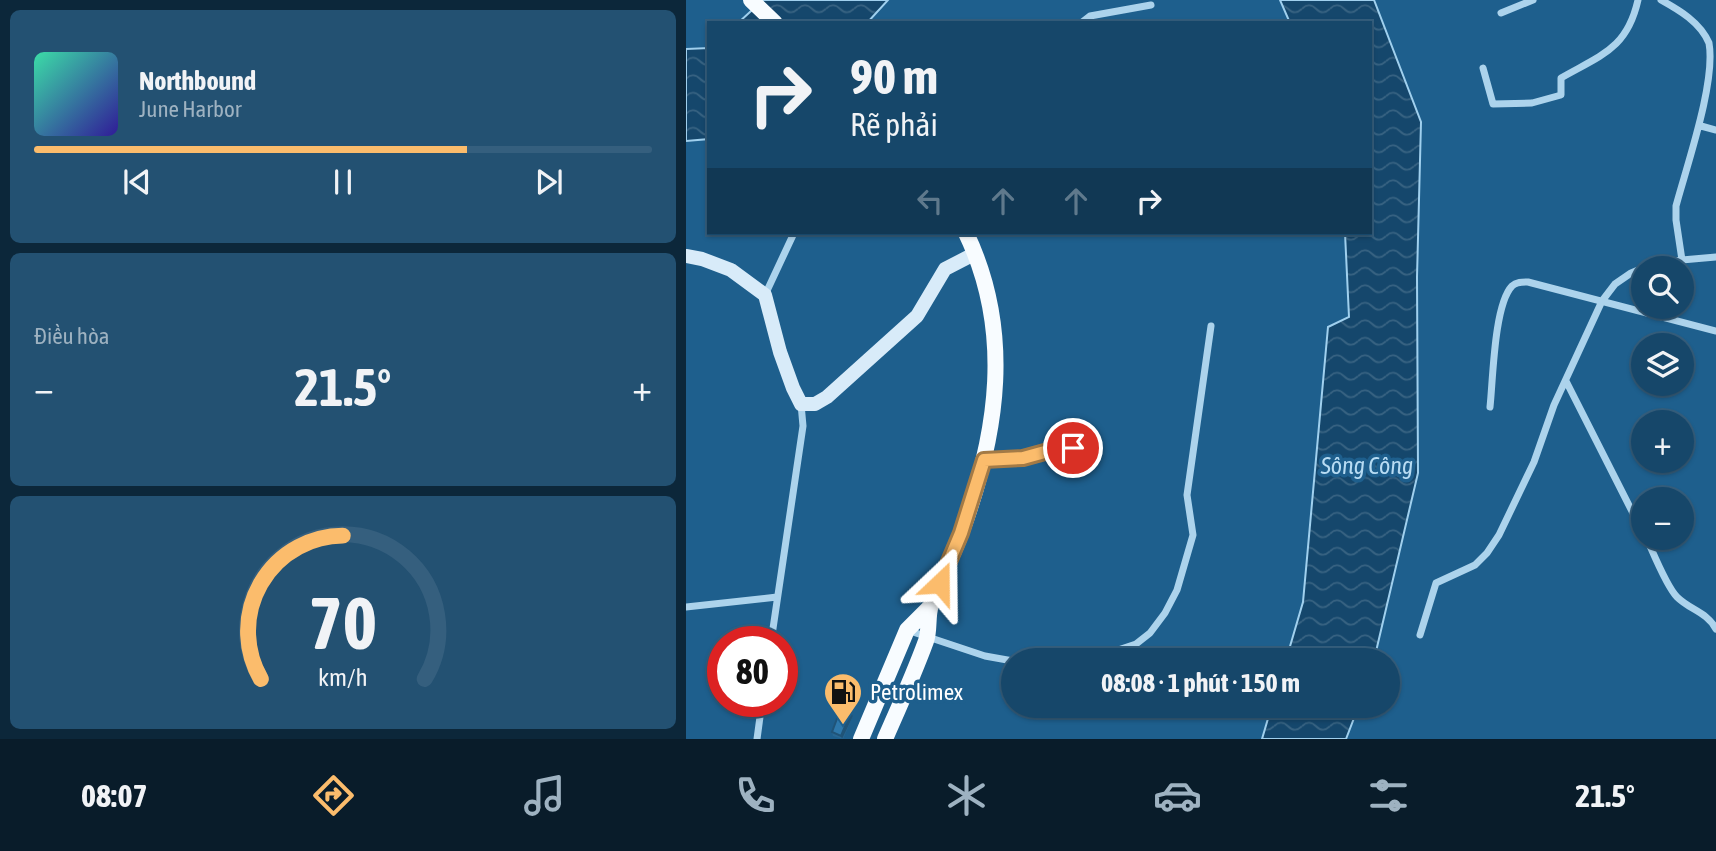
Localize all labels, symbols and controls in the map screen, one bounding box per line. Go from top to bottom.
text: 90 m [850,48,938,104]
icon: right [735,49,826,140]
text: Northbound [139,66,256,96]
text: June Harbor [139,96,242,122]
text: Rẽ phải [850,106,938,143]
icon: previous [118,163,156,201]
icon: pause [324,163,362,201]
icon: next [530,163,568,201]
icon: left [911,182,949,220]
icon: ahead [984,182,1022,220]
icon: ahead [1057,182,1095,220]
icon: right [1130,182,1168,220]
map controls [1631,256,1694,550]
button: search [1631,256,1694,319]
text: Điều hòa [34,323,110,349]
button: layers [1631,333,1694,396]
text: 21.5° [295,357,391,417]
text: − [34,366,54,409]
text: + [632,366,652,409]
button: + [1631,410,1694,473]
pin [1043,418,1103,478]
icon: arrive [1054,429,1092,467]
water label: Sông Công [1320,452,1413,479]
button: − [1631,487,1694,550]
position arrow [903,546,977,620]
text: 70 [309,581,377,664]
speed limit sign: 80 [707,626,798,717]
text: km/h [318,662,368,690]
text: 08:08 · 1 phút · 150 m [1101,668,1300,698]
fuel station icon: Petrolimex [822,671,864,726]
place label: Petrolimex [870,679,963,705]
icon: directions [309,771,358,820]
icon: music [520,771,569,820]
icon: phone [731,771,780,820]
icon: climate [942,771,991,820]
icon: car [1153,771,1202,820]
icon: filters [1364,771,1413,820]
text: 08:07 [81,777,147,814]
text: 21.5° [1575,777,1635,814]

